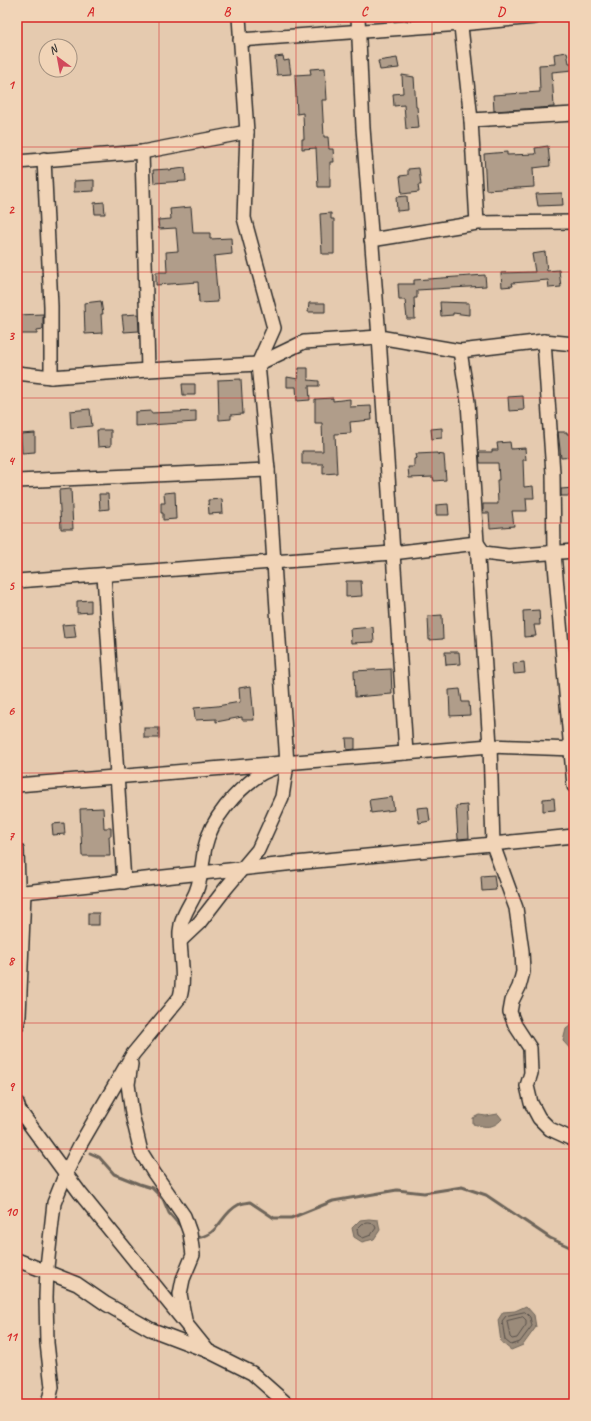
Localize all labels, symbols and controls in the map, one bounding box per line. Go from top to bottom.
text: A [87,4,95,20]
text: B [224,4,232,20]
text: C [361,4,369,20]
text: D [497,4,506,20]
north arrow [38,38,78,78]
text: N [46,41,61,57]
text: 1 [8,77,16,93]
text: 2 [8,202,15,218]
text: 3 [8,328,15,344]
text: 4 [8,453,16,469]
text: 5 [8,578,15,594]
text: 6 [8,703,15,719]
text: 7 [8,828,15,844]
text: 8 [8,953,16,969]
text: 9 [8,1079,15,1095]
text: 10 [5,1204,18,1220]
text: 11 [5,1329,19,1345]

